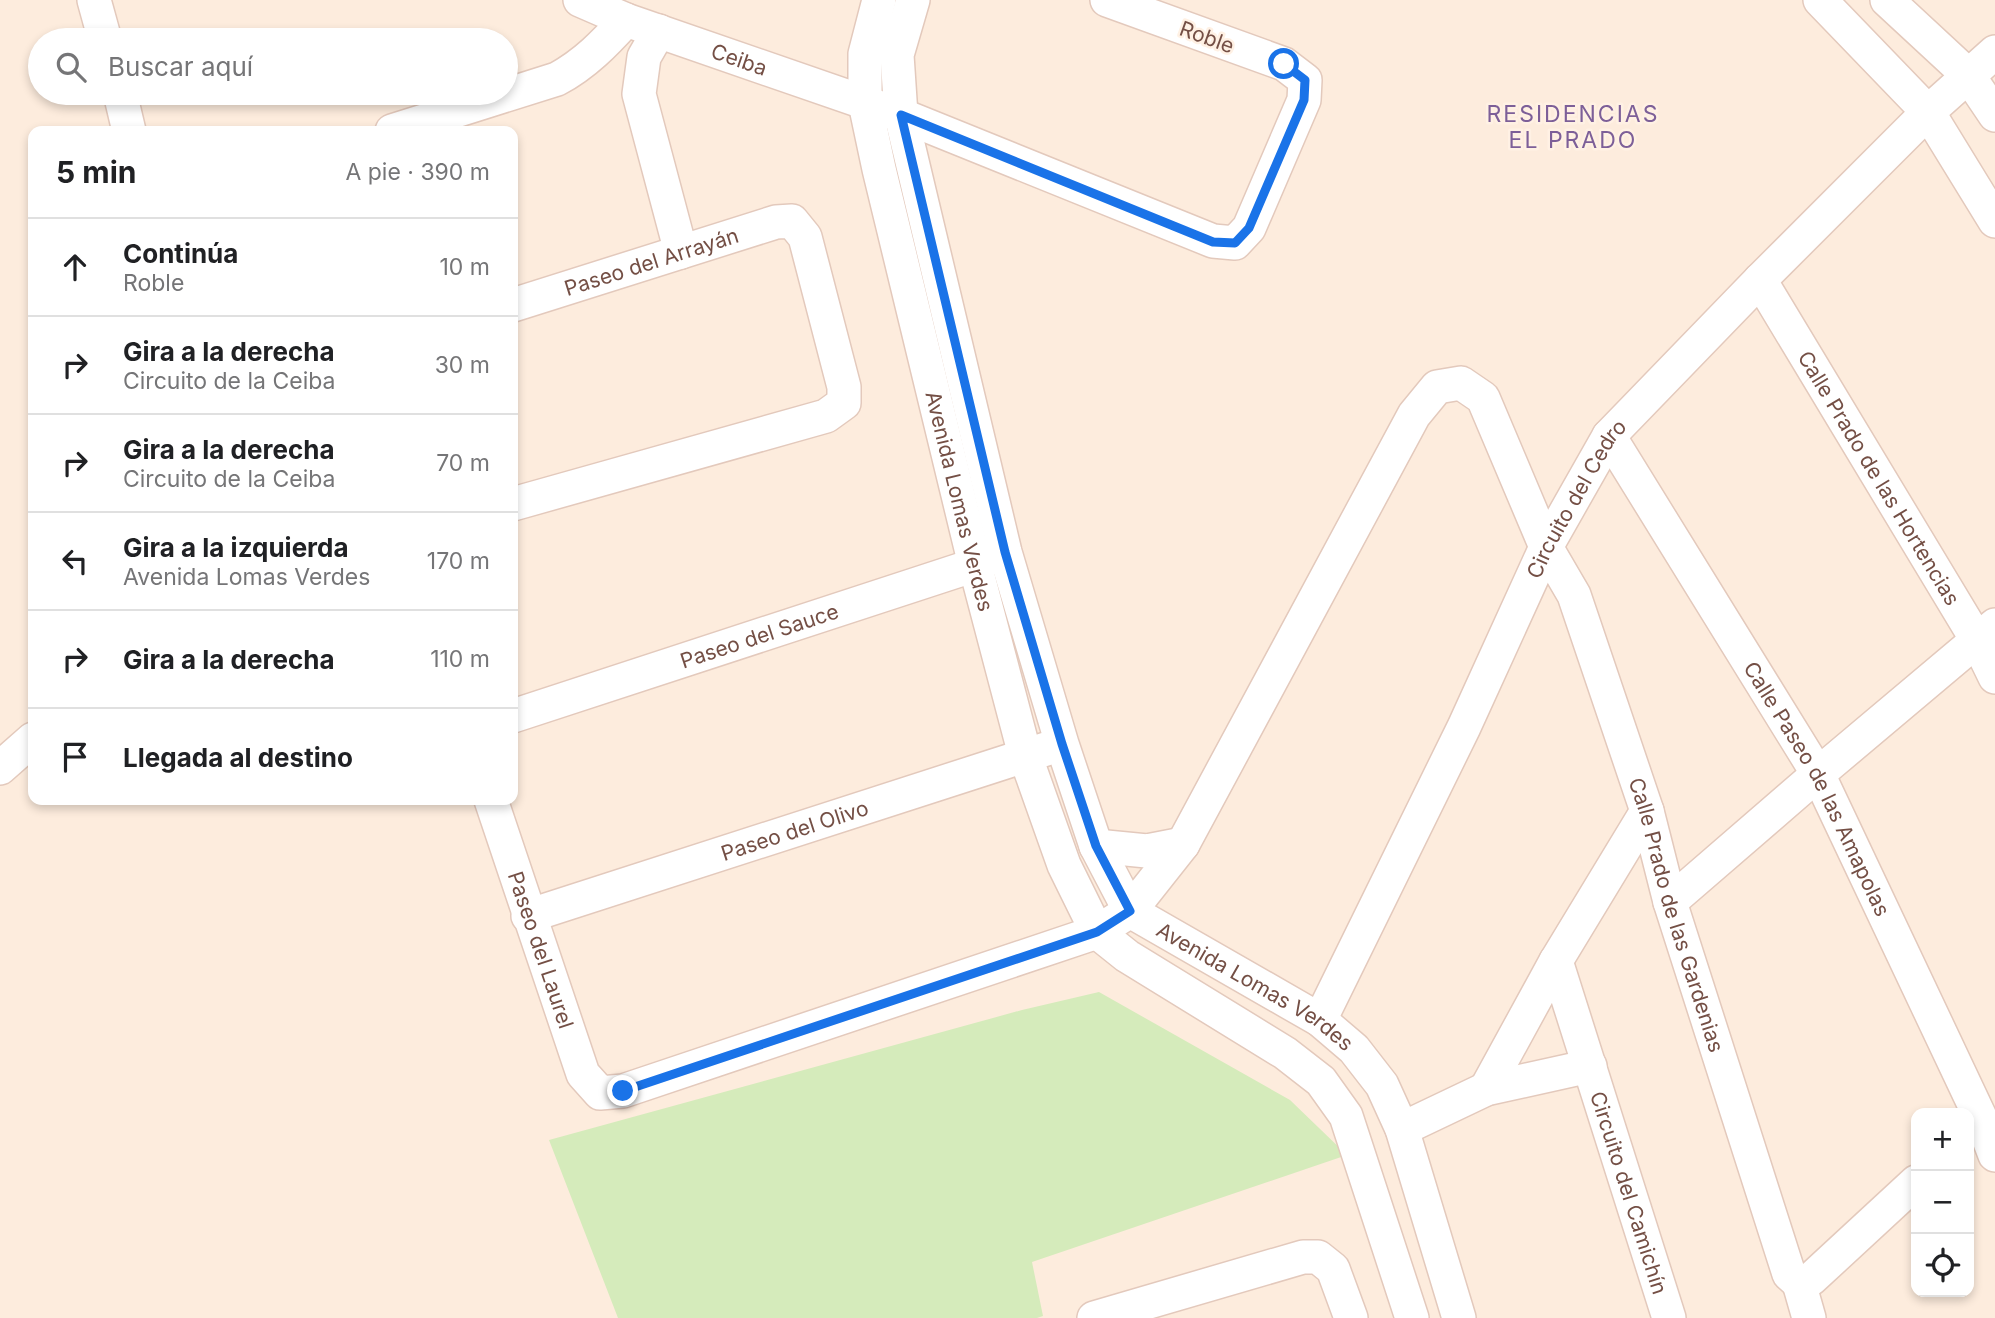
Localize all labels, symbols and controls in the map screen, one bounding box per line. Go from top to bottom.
street label: Roble [1176,16,1238,58]
search box [28,28,518,105]
street label: Ceiba [708,38,771,80]
icon: search [52,48,90,86]
route start [1268,48,1299,79]
text: Buscar aquí [108,51,253,82]
district label: RESIDENCIAS EL PRADO [1487,100,1659,154]
text: 5 min [56,154,136,190]
text: A pie · 390 m [345,158,490,186]
street label: Paseo del Arrayán [561,222,741,301]
text: Continúa [123,238,238,269]
icon: ahead [56,248,94,286]
text: 10 m [440,253,490,281]
text: Roble [123,269,184,297]
text: Gira a la derecha [123,336,335,367]
icon: right [56,346,94,384]
street label: Calle Prado de las Hortencias [1793,346,1965,610]
text: 30 m [435,351,490,379]
text: Circuito de la Ceiba [123,367,335,395]
street label: Avenida Lomas Verdes [921,388,999,614]
street label: Circuito del Cedro [1521,414,1631,582]
text: Gira a la derecha [123,434,335,465]
icon: right [56,444,94,482]
text: 70 m [436,449,490,477]
text: Circuito de la Ceiba [123,465,335,493]
text: Gira a la izquierda [123,532,349,563]
icon: left [56,542,94,580]
text: 170 m [427,547,490,575]
text: Avenida Lomas Verdes [123,563,370,591]
street label: Paseo del Sauce [677,598,842,673]
icon: right [56,640,94,678]
text: Gira a la derecha [123,644,335,675]
text: 110 m [430,645,490,673]
street label: Calle Paseo de las Amapolas [1739,657,1896,920]
icon: arrive [56,738,94,776]
text: Llegada al destino [123,742,353,773]
street label: Calle Prado de las Gardenias [1624,774,1730,1055]
street label: Paseo del Olivo [718,795,871,866]
street label: Paseo del Laurel [503,868,579,1032]
street label: Avenida Lomas Verdes [1153,917,1359,1056]
route end [607,1075,638,1106]
street label: Circuito del Camichín [1586,1088,1673,1297]
map controls [1911,1108,1974,1297]
button: + [1911,1108,1974,1171]
button: − [1911,1171,1974,1234]
button: locate [1911,1234,1974,1297]

